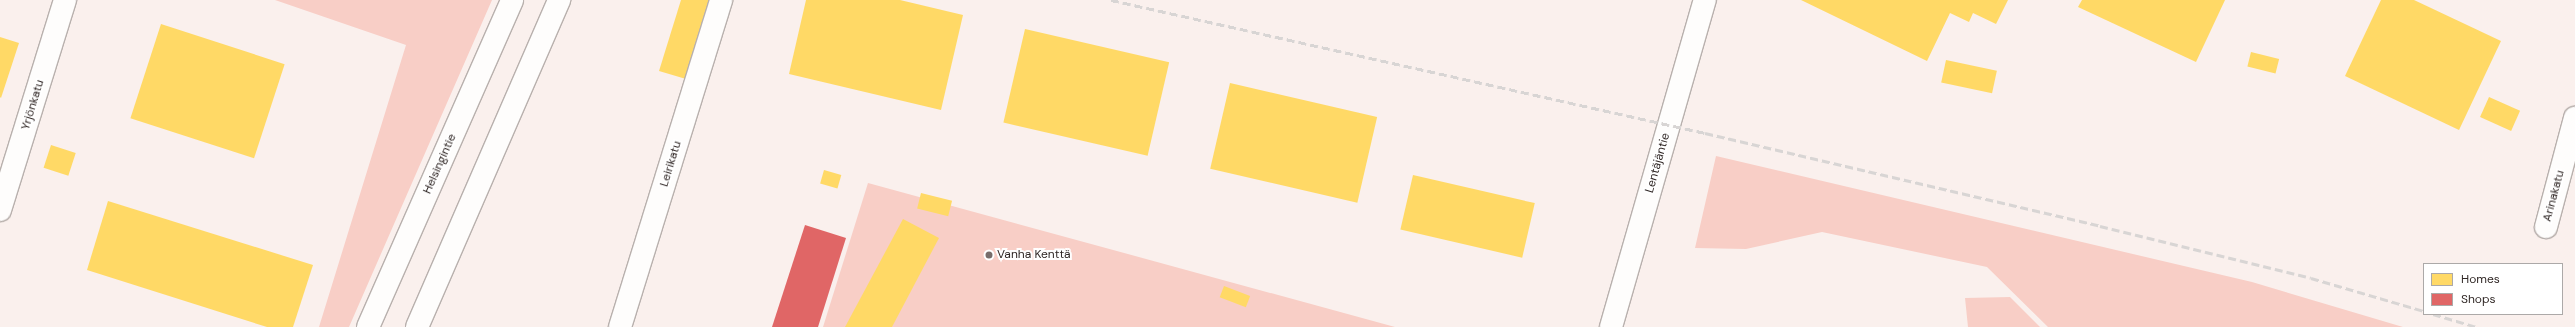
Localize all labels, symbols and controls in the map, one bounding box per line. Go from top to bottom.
street label: Yrjönkatu [19,78,47,132]
street label: Lentäjäntie [1643,131,1673,195]
street label: Helsingintie [420,132,460,196]
street label: Leirikatu [657,139,685,189]
street label: Arinakatu [2540,169,2568,223]
place label: Vanha Kenttä [997,248,1071,262]
marker: Vanha Kenttä [984,250,994,260]
legend [2423,263,2563,315]
text: Homes [2461,271,2500,287]
text: Shops [2461,291,2496,307]

